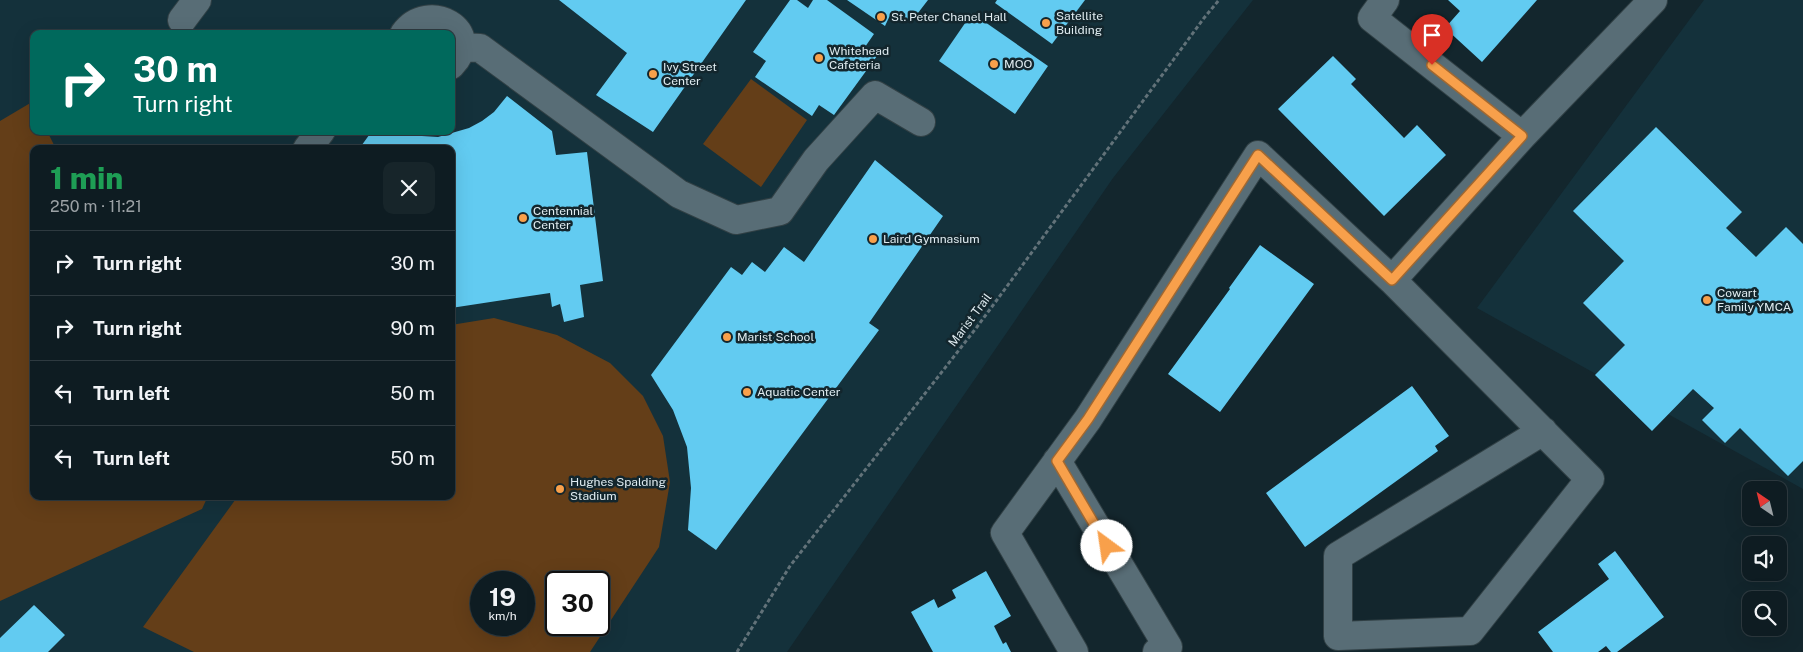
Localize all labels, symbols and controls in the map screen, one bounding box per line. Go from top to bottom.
place label: Satellite Building [1056,9,1103,37]
place label: St. Peter Chanel Hall [891,10,1007,24]
marker: St. Peter Chanel Hall [875,11,887,23]
pin [1411,14,1453,65]
marker: Satellite Building [1040,17,1052,29]
icon: arrive [1418,21,1446,49]
place label: Whitehead Cafeteria [829,44,889,72]
text: 30 m [133,49,218,90]
icon: right [50,50,115,115]
marker: Whitehead Cafeteria [813,52,825,64]
place label: MOO [1004,57,1032,71]
marker: MOO [988,58,1000,70]
place label: Ivy Street Center [663,60,717,88]
marker: Ivy Street Center [647,68,659,80]
text: Turn right [133,91,233,117]
text: 1 min [50,160,123,196]
button: close [383,162,435,214]
text: 250 m · 11:21 [50,197,142,216]
place label: Centennial Center [533,204,593,232]
marker: Centennial Center [517,212,529,224]
place label: Laird Gymnasium [883,232,980,246]
marker: Laird Gymnasium [867,233,879,245]
icon: right [50,249,78,277]
text: Turn right [93,252,182,274]
text: 30 m [390,252,435,274]
place label: Cowart Family YMCA [1717,286,1792,314]
street label: Marist Trail [945,290,995,349]
marker: Cowart Family YMCA [1701,294,1713,306]
icon: right [50,314,78,342]
text: Turn right [93,317,182,339]
text: 90 m [391,317,435,339]
place label: Marist School [737,330,814,344]
marker: Marist School [721,331,733,343]
icon: left [50,379,78,407]
text: Turn left [93,382,170,404]
text: 50 m [390,382,435,404]
place label: Aquatic Center [757,385,841,399]
marker: Aquatic Center [741,386,753,398]
icon: left [50,444,78,472]
text: Turn left [93,447,170,469]
text: 50 m [390,447,435,469]
place label: Hughes Spalding Stadium [570,475,666,503]
north arrow [1742,481,1788,526]
map controls [1742,481,1787,636]
marker: Hughes Spalding Stadium [554,483,566,495]
position arrow [1080,519,1132,571]
button: sound [1742,536,1787,581]
speed limit sign: 30 [545,571,610,636]
text: 19 [489,582,516,612]
button: search [1742,591,1787,636]
text: km/h [488,609,517,623]

